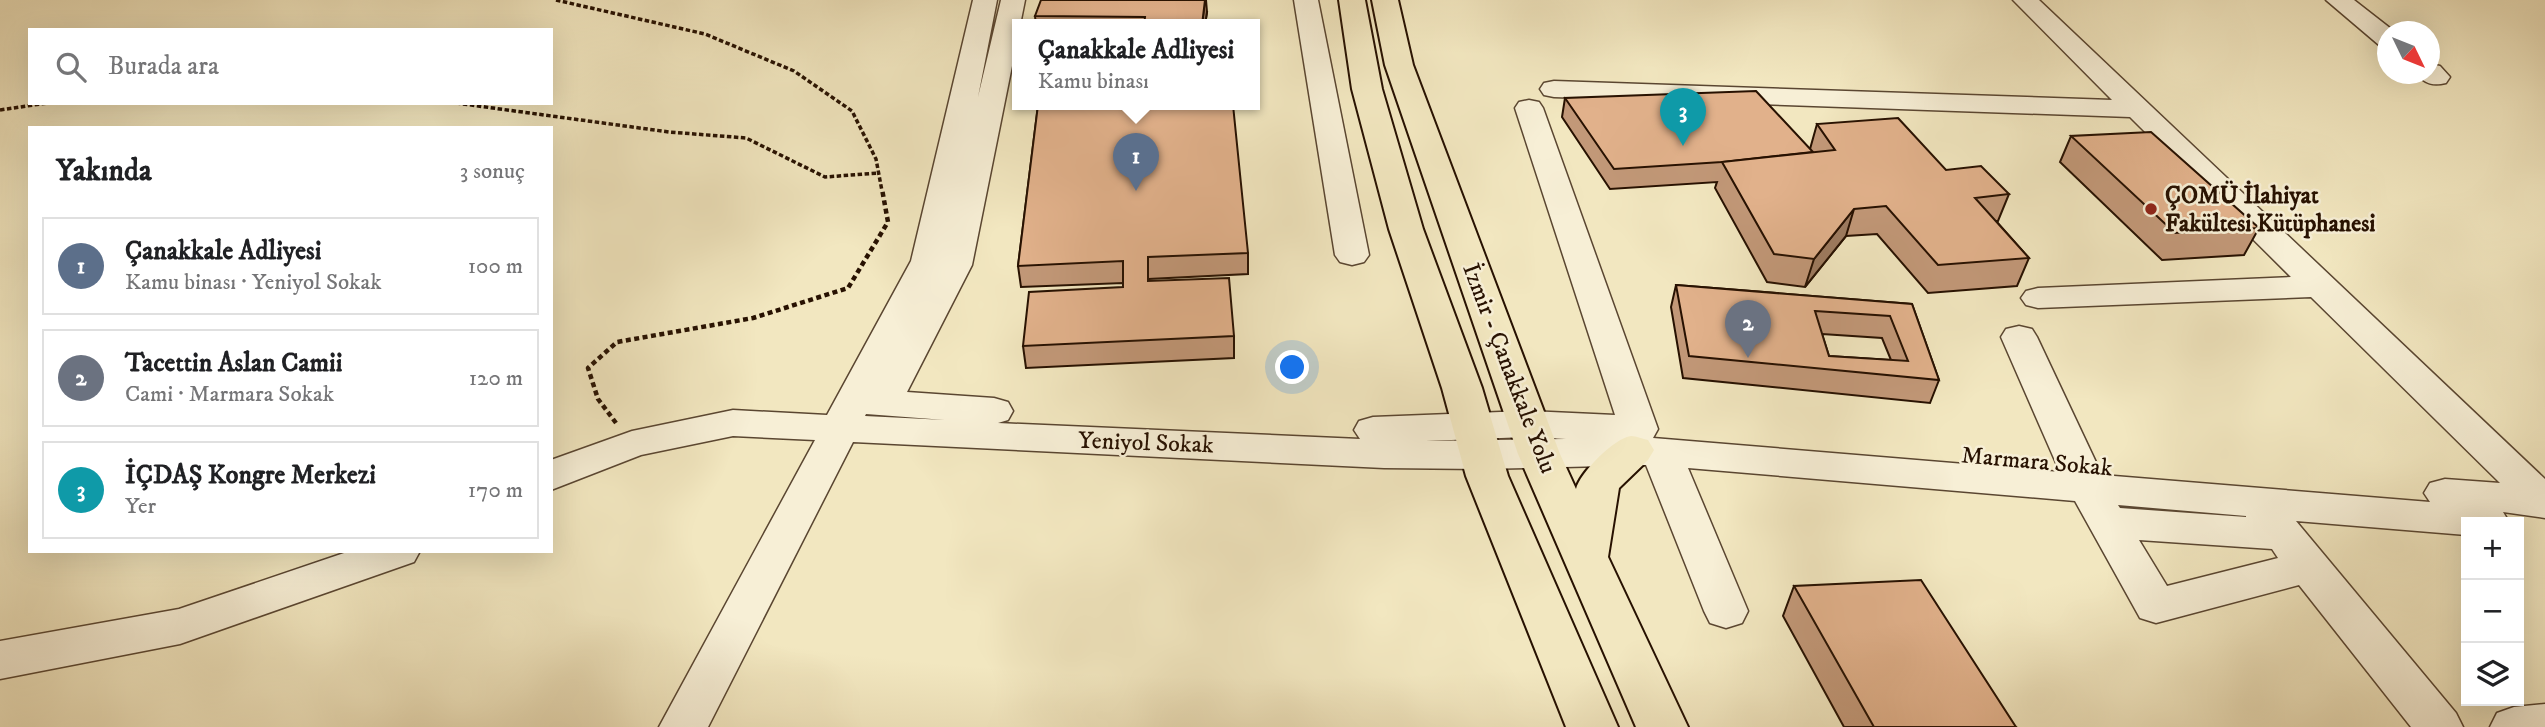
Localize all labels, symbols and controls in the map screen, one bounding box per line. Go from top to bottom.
popup [1012,19,1260,110]
north arrow [2377,21,2440,84]
search box [28,28,553,105]
text: Çanakkale Adliyesi [1038,34,1234,67]
icon: search [52,48,90,86]
text: Burada ara [108,50,219,83]
text: Kamu binası [1038,67,1149,96]
pin: 3 [1660,88,1706,146]
pin: 1 [1113,133,1159,191]
text: Yakında [56,153,152,190]
text: 3 sonuç [460,157,525,186]
place label: ÇOMÜ İlahiyat Fakültesi Kütüphanesi [2165,180,2375,239]
marker: ÇOMÜ İlahiyat Fakültesi Kütüphanesi [2143,201,2159,217]
text: Çanakkale Adliyesi [125,235,321,268]
text: 1 [77,252,85,281]
text: 100 m [468,252,523,281]
street label: İzmir - Çanakkale Yolu [1455,259,1564,478]
text: Kamu binası · Yeniyol Sokak [125,268,382,297]
pin: 2 [1725,300,1771,358]
text: Tacettin Aslan Camii [125,347,342,380]
your location [1275,350,1309,384]
text: 2 [75,364,87,393]
text: 120 m [469,364,523,393]
text: Cami · Marmara Sokak [125,380,334,409]
street label: Yeniyol Sokak [1078,426,1214,460]
street label: Marmara Sokak [1960,440,2114,484]
text: İÇDAŞ Kongre Merkezi [125,459,376,492]
text: 3 [77,476,85,505]
text: 170 m [468,476,523,505]
text: Yer [125,492,156,521]
map controls [2461,517,2524,706]
button: + [2461,517,2524,580]
button: − [2461,580,2524,643]
button: layers [2461,643,2524,706]

